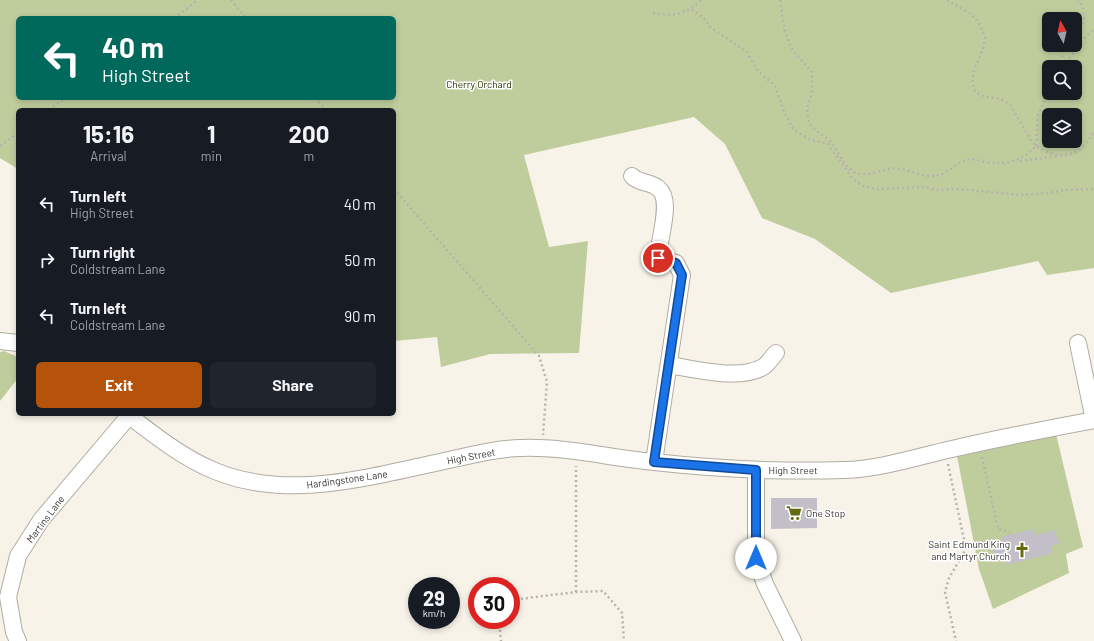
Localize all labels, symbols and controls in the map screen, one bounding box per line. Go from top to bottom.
north arrow [1042,12,1082,52]
map controls [1042,12,1082,148]
text: 40 m [102,30,164,64]
icon: left [36,32,88,84]
button: search [1042,60,1082,100]
text: High Street [102,64,190,86]
park label: Cherry Orchard [446,78,512,90]
button: layers [1042,108,1082,148]
text: 15:16 [83,119,134,148]
text: 1 [207,119,216,148]
text: 200 [289,119,329,148]
text: Arrival [90,148,127,164]
text: min [201,148,222,164]
text: m [304,148,314,164]
text: Turn left [70,187,126,205]
icon: left [36,193,58,215]
text: 40 m [344,195,376,213]
text: High Street [70,205,134,221]
pin [641,241,675,275]
text: Turn right [70,243,135,261]
icon: arrive [647,247,669,269]
icon: right [36,249,58,271]
text: 50 m [344,251,376,269]
text: Coldstream Lane [70,261,165,277]
text: Turn left [70,299,126,317]
icon: left [36,305,58,327]
text: 90 m [344,307,376,325]
text: Coldstream Lane [70,317,165,333]
button: Exit [36,362,202,408]
button: Share [210,362,376,408]
street label: High Street [446,445,497,467]
street label: High Street [768,464,818,476]
street label: Hardingstone Lane [306,467,388,491]
street label: Martins Lane [23,493,67,545]
supermarket icon: One Stop [785,504,803,522]
place label: One Stop [806,507,845,519]
position arrow [735,537,777,579]
place label: Saint Edmund King and Martyr Church [928,538,1010,562]
church icon: Saint Edmund King and Martyr Church [1013,541,1031,559]
speed limit sign: 30 [468,577,520,629]
text: 29 [423,586,445,610]
text: km/h [423,607,445,619]

